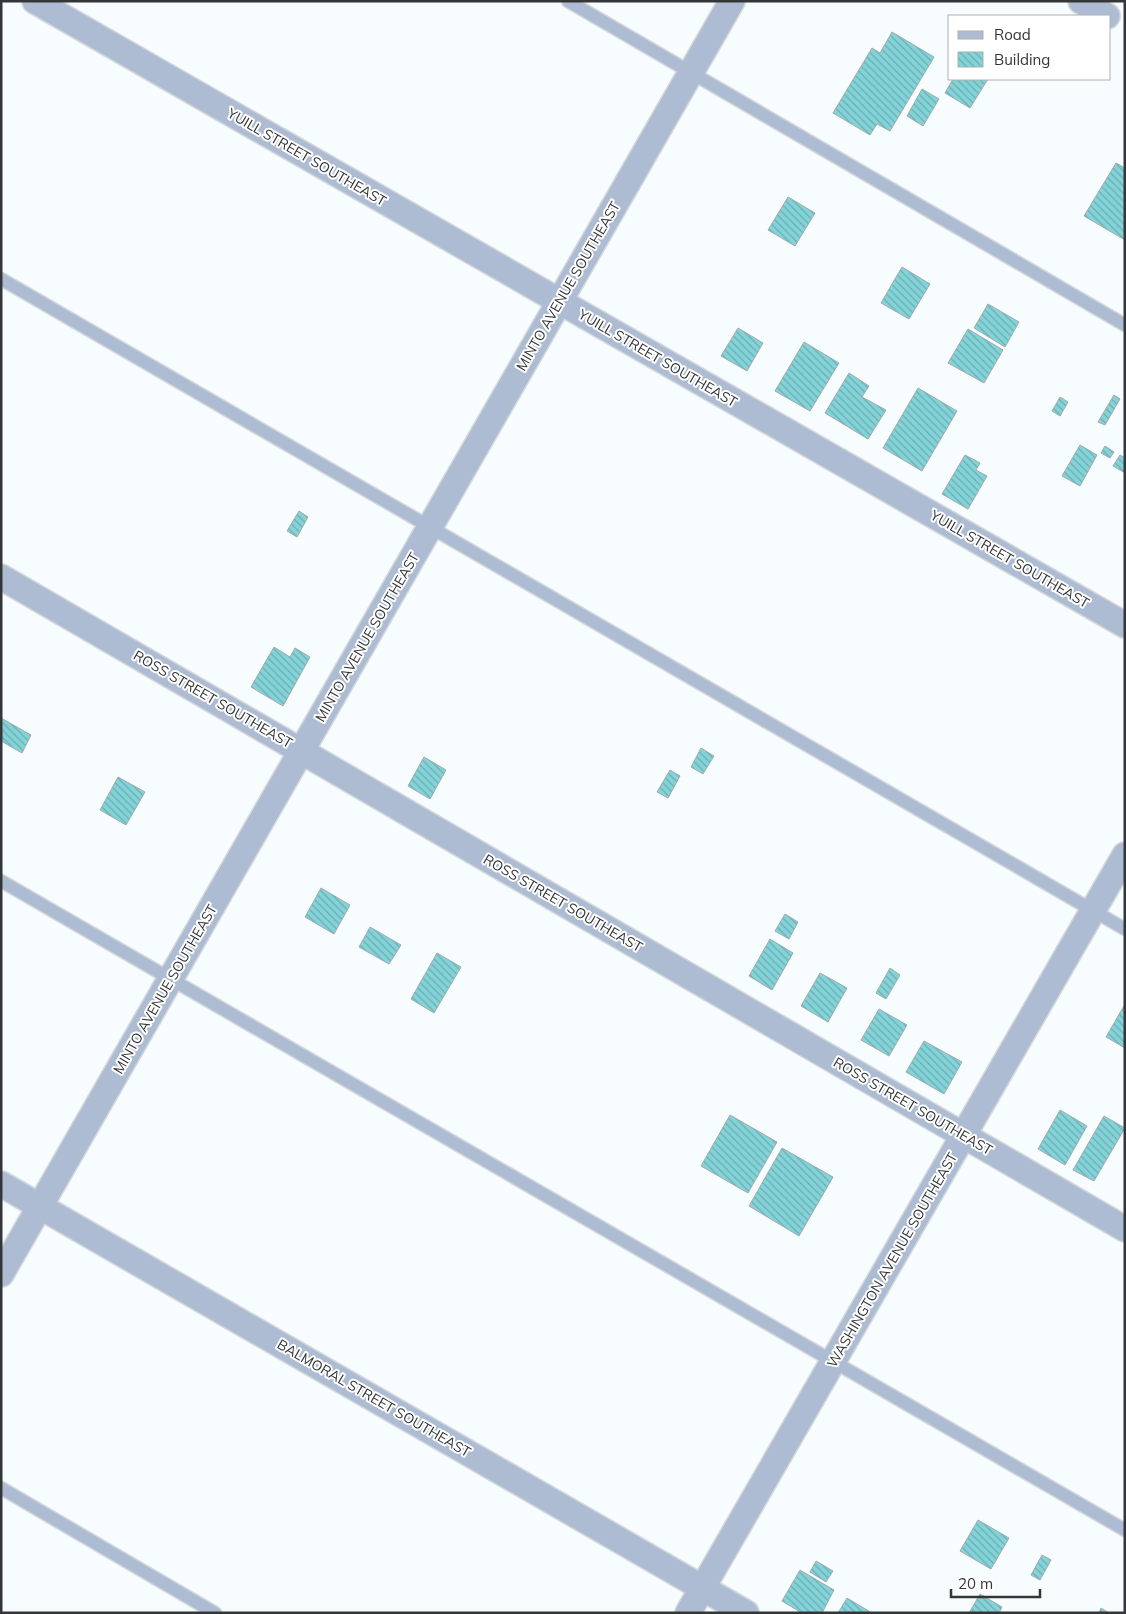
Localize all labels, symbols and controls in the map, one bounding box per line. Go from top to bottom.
legend [948,15,1111,80]
text: Road [994,25,1031,44]
text: Building [994,50,1050,69]
street label: YUILL STREET SOUTHEAST [223,104,390,210]
street label: MINTO AVENUE SOUTHEAST [512,198,624,374]
street label: YUILL STREET SOUTHEAST [574,305,741,411]
street label: YUILL STREET SOUTHEAST [926,506,1093,612]
street label: MINTO AVENUE SOUTHEAST [311,549,423,725]
street label: ROSS STREET SOUTHEAST [130,646,296,752]
street label: ROSS STREET SOUTHEAST [480,850,646,956]
street label: MINTO AVENUE SOUTHEAST [109,901,221,1077]
street label: ROSS STREET SOUTHEAST [830,1053,996,1159]
street label: WASHINGTON AVENUE SOUTHEAST [823,1149,961,1371]
street label: BALMORAL STREET SOUTHEAST [274,1335,474,1461]
scale bar [951,1566,1040,1598]
text: 20 m [958,1574,993,1593]

